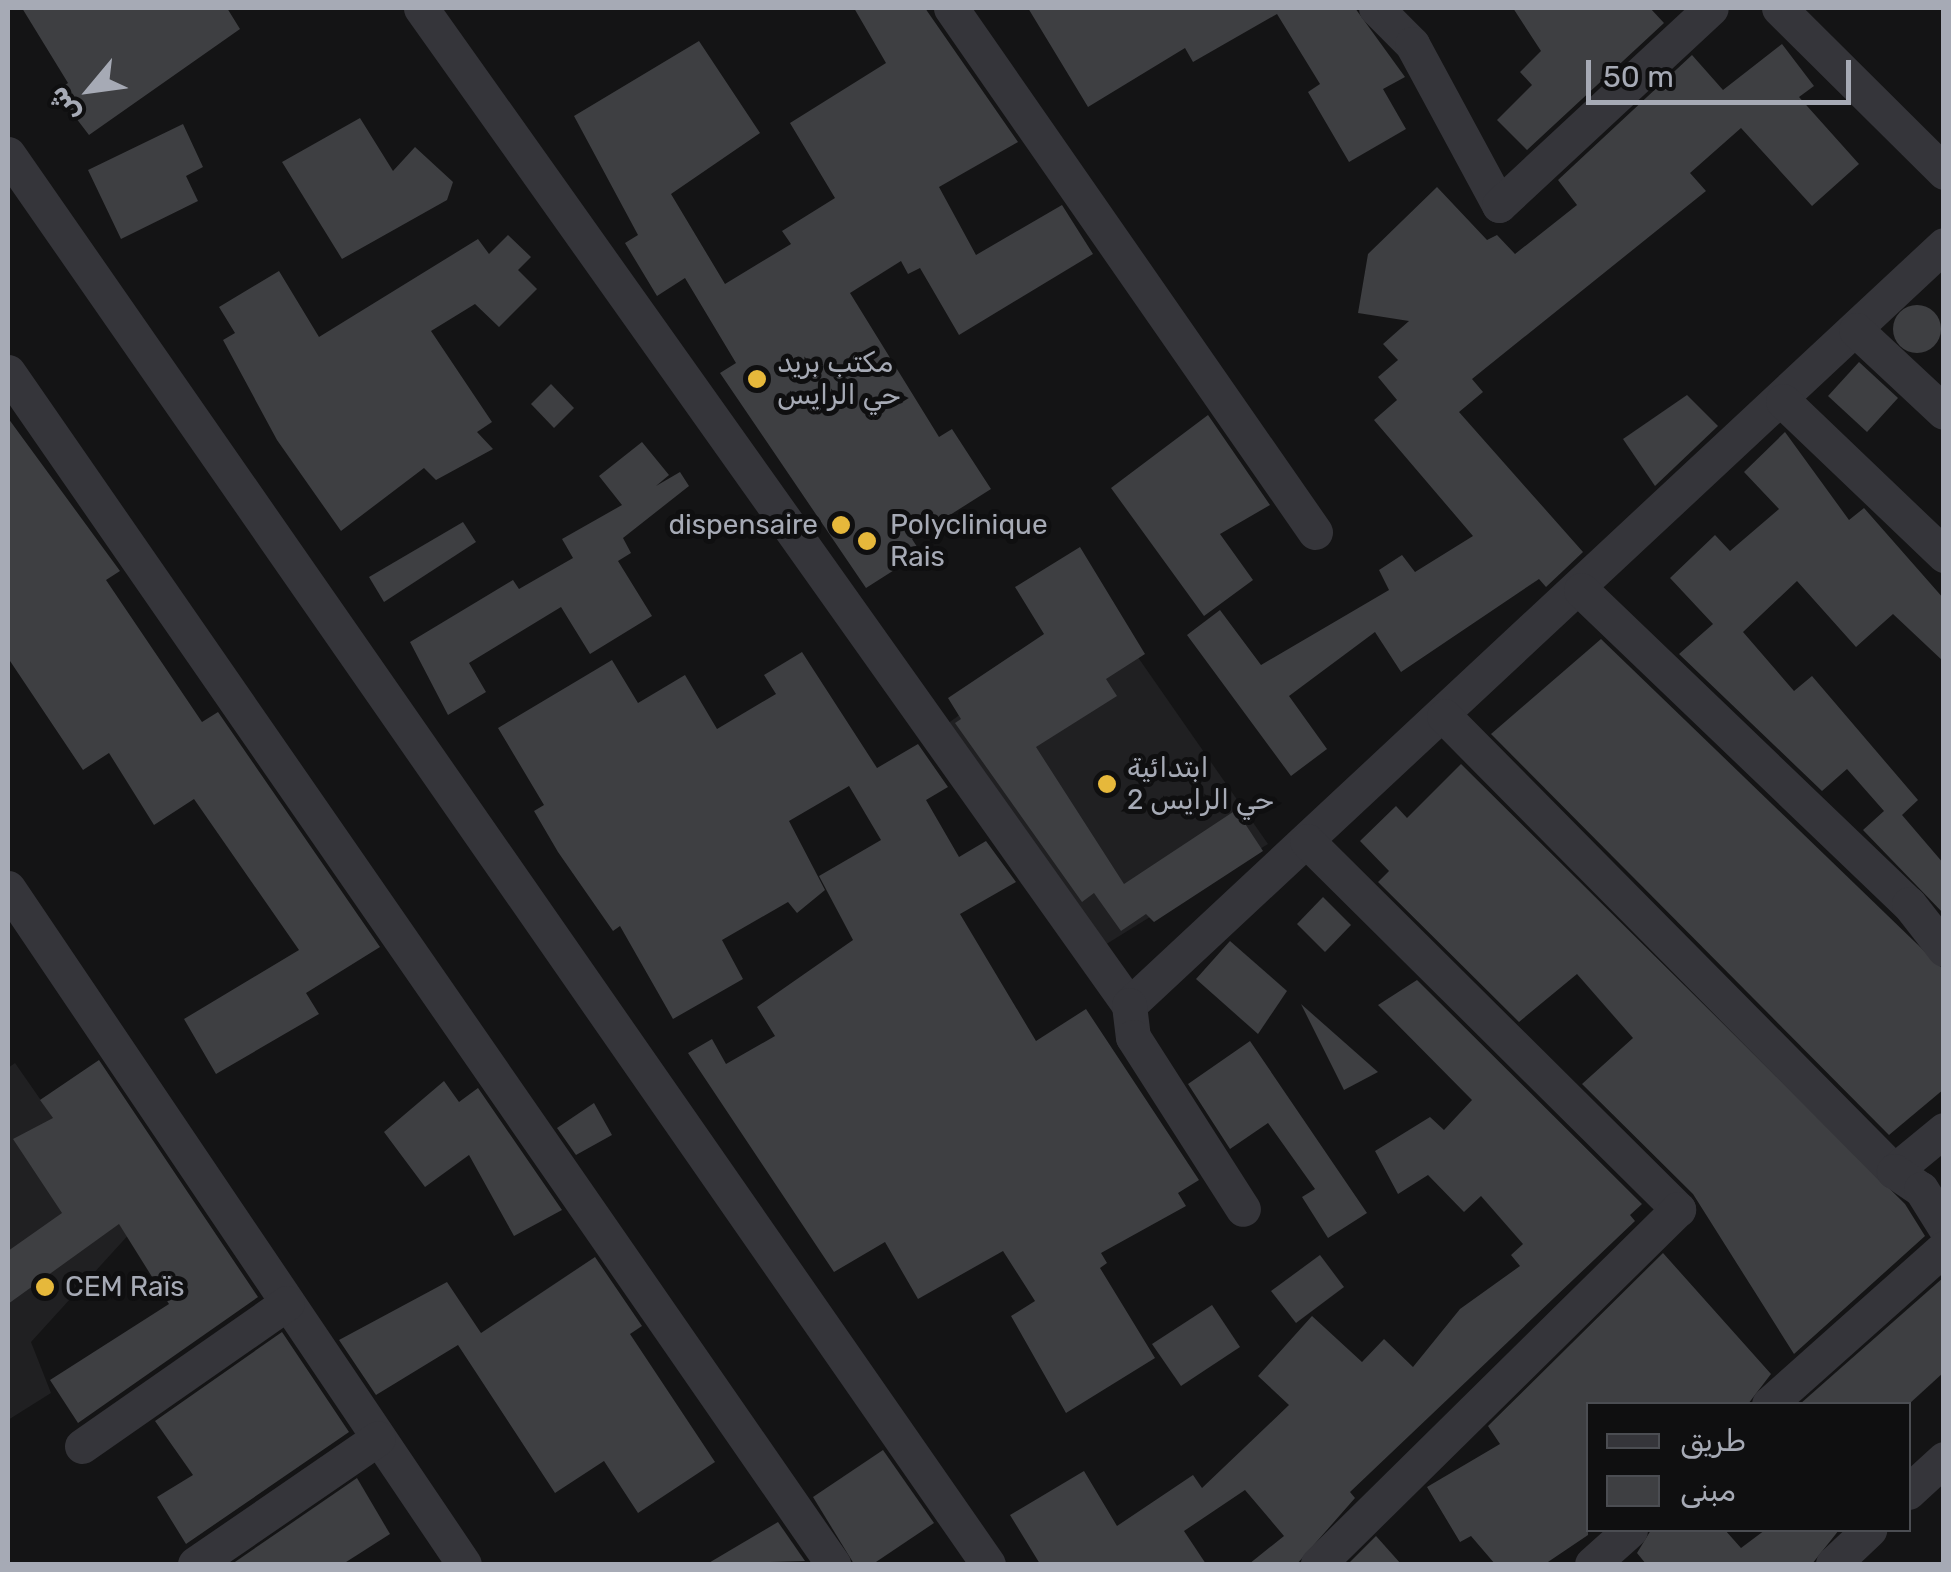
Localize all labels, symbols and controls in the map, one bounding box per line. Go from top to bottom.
north arrow [40,40,140,140]
scale bar [1591,40,1856,102]
text: 50 m [1603,59,1674,95]
text: ش [40,81,86,128]
place label: مكتب بريد حي الرايس [777,346,901,412]
marker: مكتب بريد حي الرايس [746,368,768,390]
place label: dispensaire [668,508,818,542]
place label: Polyclinique Rais [890,508,1048,574]
marker: dispensaire [828,512,854,538]
marker: Polyclinique Rais [854,528,880,554]
place label: ابتدائية حي الرايس 2 [1127,751,1274,817]
marker: ابتدائية حي الرايس 2 [1096,773,1118,795]
place label: CEM Raïs [65,1270,185,1304]
marker: CEM Raïs [34,1276,56,1298]
legend [1586,1402,1911,1532]
text: طريق [1680,1423,1746,1459]
text: مبنى [1680,1473,1736,1509]

